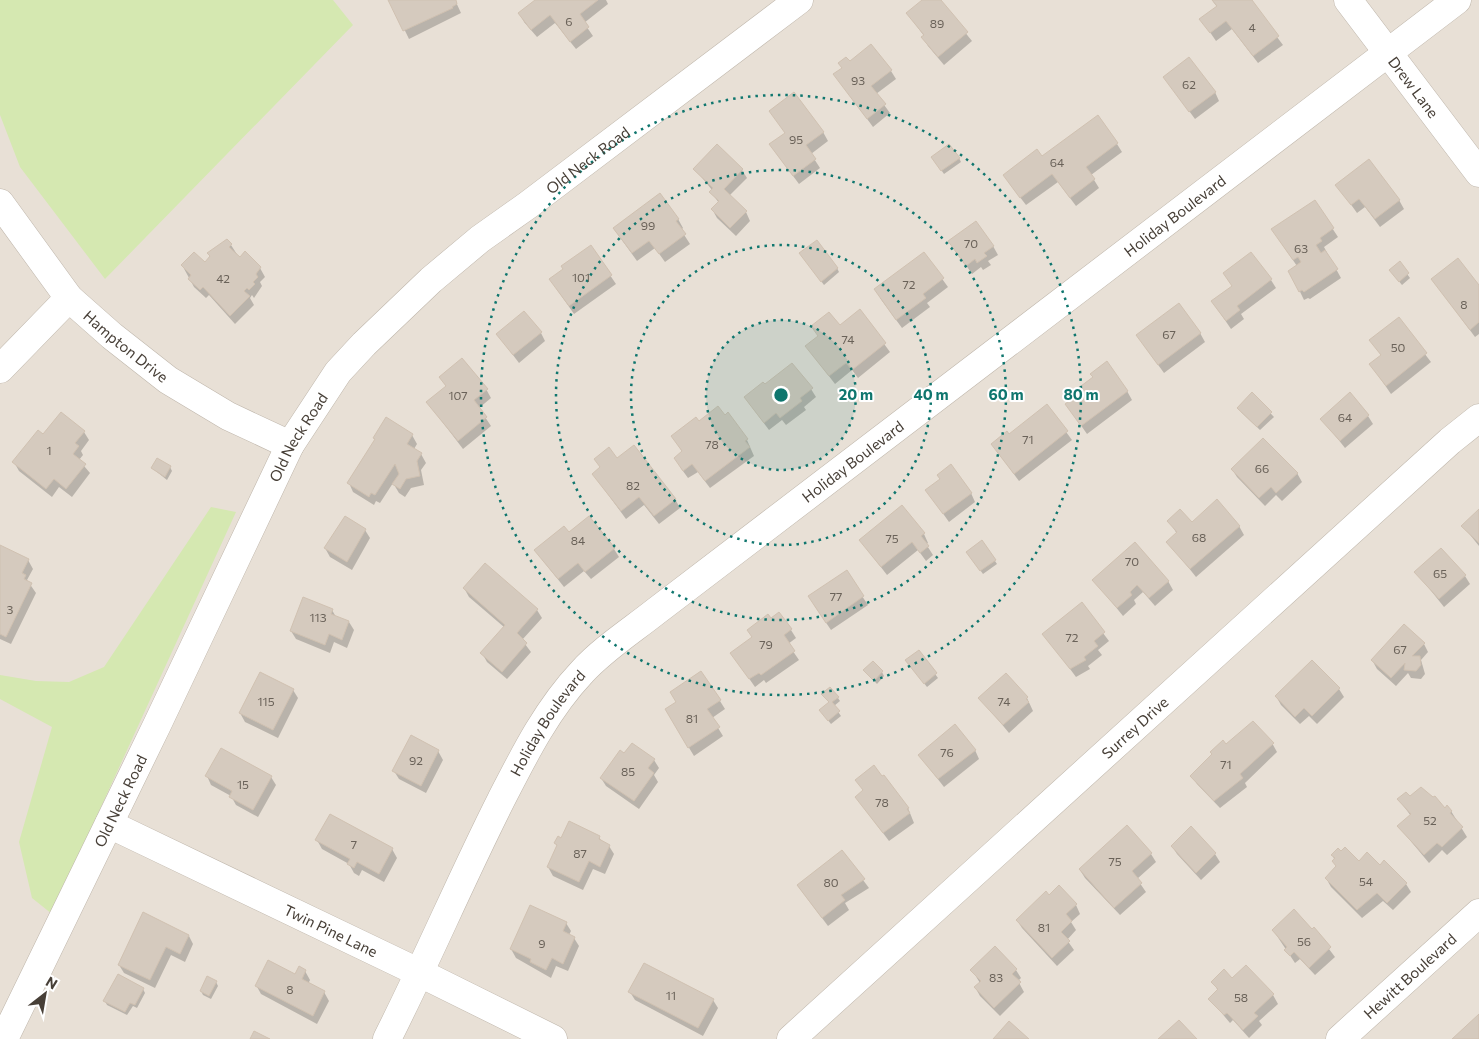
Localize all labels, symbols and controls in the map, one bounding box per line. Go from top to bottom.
house number: 6 [565,14,573,28]
house number: 89 [930,16,944,30]
house number: 4 [1248,20,1256,34]
street label: Drew Lane [1385,53,1443,121]
house number: 93 [851,73,865,87]
house number: 62 [1182,77,1196,91]
street label: Old Neck Road [542,122,633,197]
house number: 95 [789,132,803,146]
house number: 64 [1050,155,1064,169]
street label: Holiday Boulevard [1120,171,1229,260]
house number: 99 [641,218,655,232]
house number: 70 [964,236,978,250]
house number: 63 [1294,241,1308,255]
house number: 101 [572,270,590,284]
house number: 42 [216,271,230,285]
house number: 72 [903,277,916,291]
house number: 8 [1460,297,1468,311]
street label: Hampton Drive [80,306,172,386]
house number: 67 [1162,327,1176,341]
house number: 74 [842,332,854,346]
house number: 50 [1391,340,1406,354]
text: 20 m [839,385,873,403]
text: 40 m [913,385,949,403]
text: 60 m [988,385,1024,403]
text: 80 m [1063,385,1099,403]
centre of rings [772,386,790,404]
house number: 107 [448,388,468,402]
street label: Old Neck Road [265,389,331,484]
house number: 64 [1338,410,1352,424]
street label: Holiday Boulevard [798,417,907,506]
house number: 71 [1022,432,1034,446]
house number: 78 [705,437,719,451]
house number: 1 [46,443,52,457]
house number: 66 [1255,461,1269,475]
house number: 82 [626,478,640,492]
house number: 68 [1192,530,1206,544]
house number: 75 [885,531,899,545]
house number: 84 [571,533,585,547]
house number: 70 [1125,554,1139,568]
house number: 65 [1433,566,1447,580]
house number: 77 [830,589,842,603]
house number: 3 [7,602,14,616]
house number: 113 [309,610,327,624]
house number: 72 [1066,630,1079,644]
house number: 79 [759,637,773,651]
house number: 67 [1393,642,1407,656]
street label: Holiday Boulevard [506,666,588,779]
street label: Surrey Drive [1098,692,1172,762]
house number: 115 [257,694,275,708]
house number: 74 [998,694,1010,708]
house number: 81 [686,711,698,725]
house number: 76 [940,745,954,759]
street label: Old Neck Road [90,752,150,850]
house number: 92 [409,753,423,767]
house number: 71 [1220,757,1232,771]
house number: 85 [621,764,635,778]
house number: 15 [237,777,249,791]
house number: 78 [875,795,889,809]
house number: 52 [1423,813,1437,827]
house number: 7 [351,837,357,851]
house number: 87 [573,846,587,860]
house number: 75 [1108,854,1122,868]
house number: 54 [1359,874,1373,888]
house number: 80 [823,875,839,889]
street label: Twin Pine Lane [281,900,381,960]
house number: 81 [1038,920,1050,934]
street label: Hewitt Boulevard [1360,929,1460,1022]
house number: 56 [1297,934,1311,948]
house number: 9 [538,936,546,950]
north arrow [20,969,70,1019]
house number: 83 [989,970,1003,984]
text: N [43,972,61,992]
house number: 8 [286,982,294,996]
house number: 11 [666,988,676,1002]
house number: 58 [1234,990,1248,1004]

